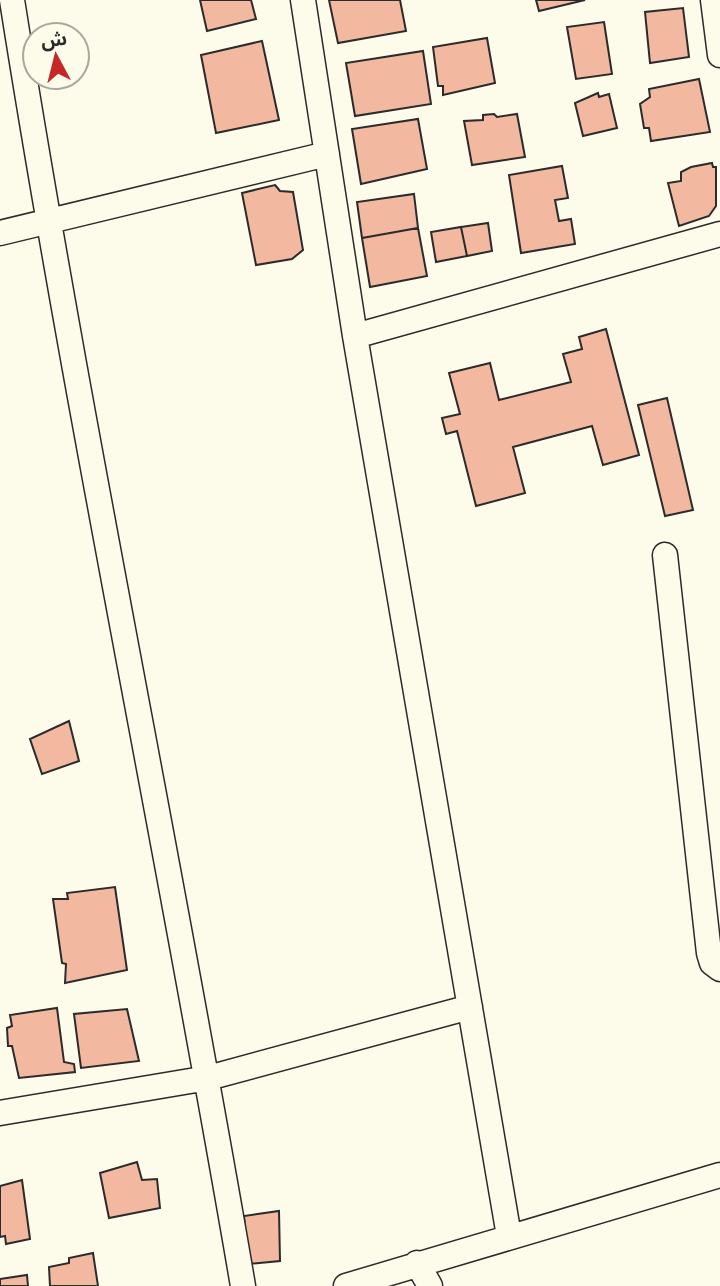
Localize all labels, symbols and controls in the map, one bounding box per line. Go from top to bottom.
north arrow [21,21,91,91]
text: ش [40,28,68,52]

